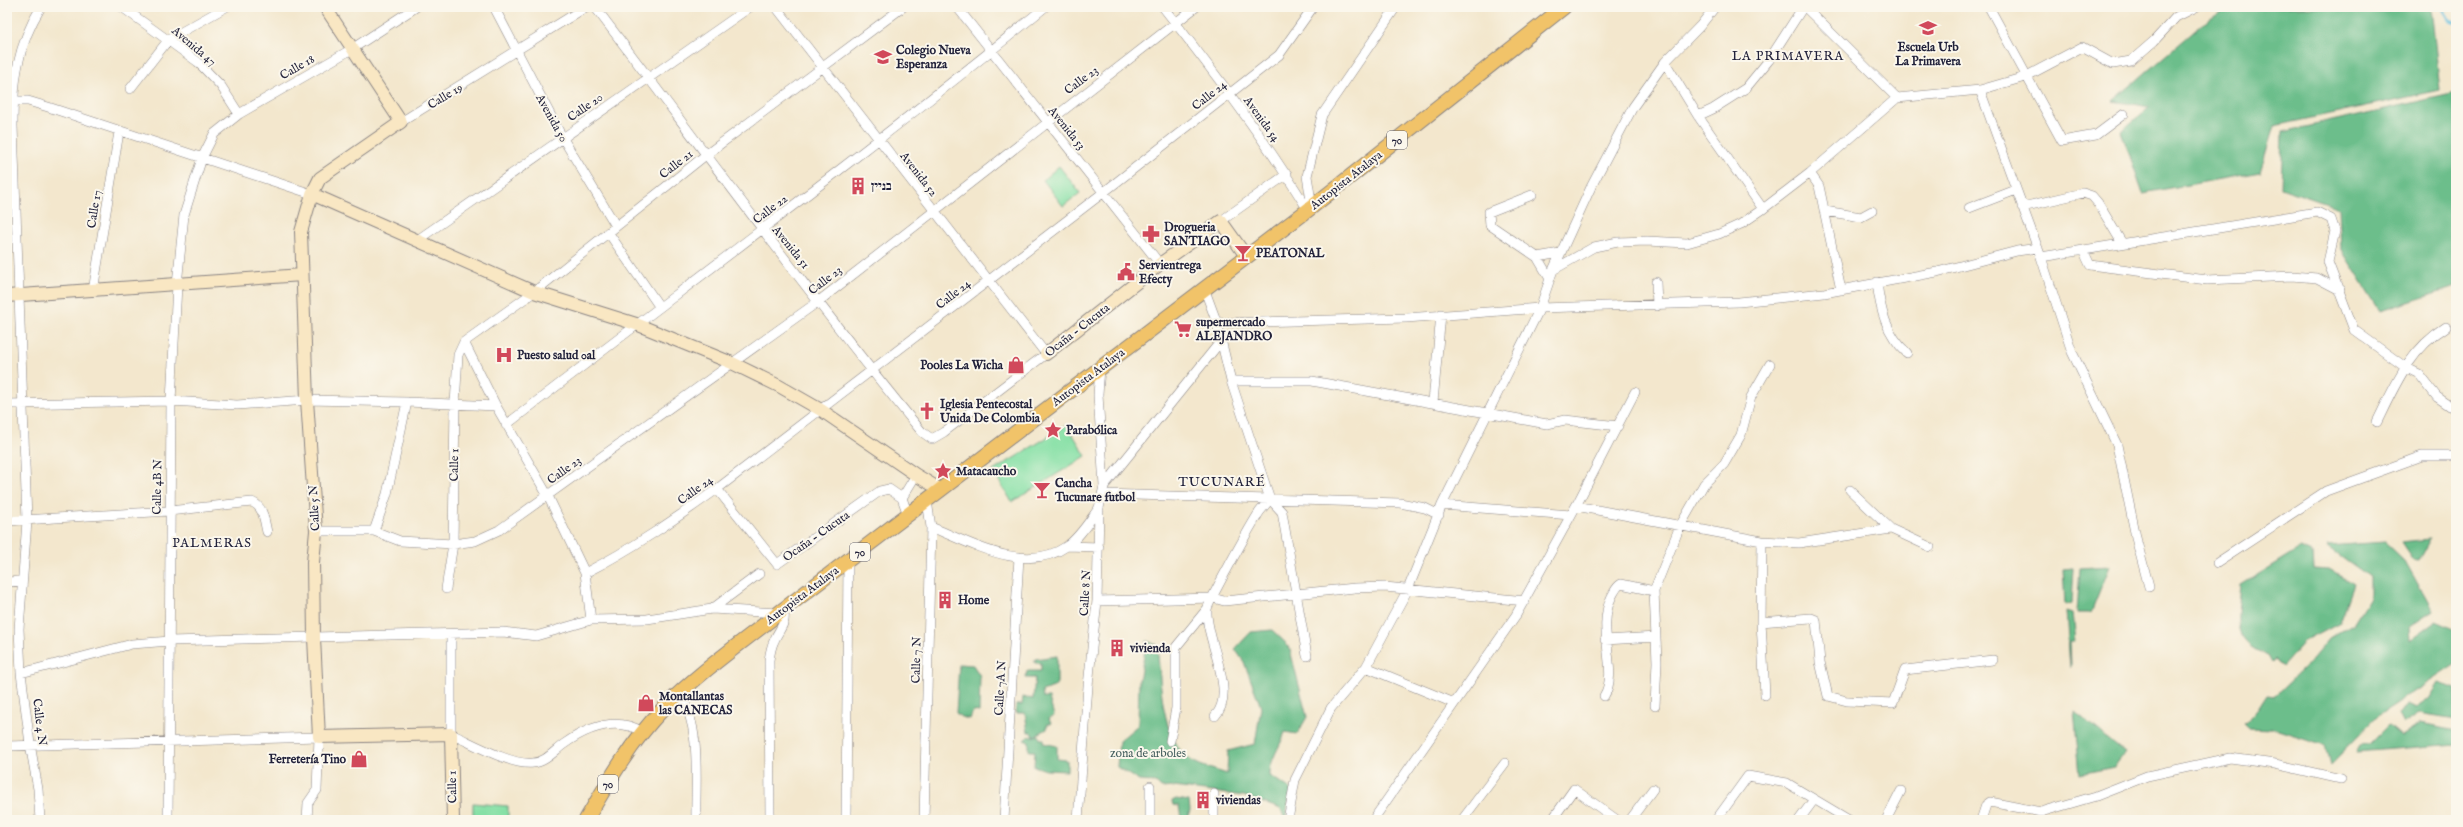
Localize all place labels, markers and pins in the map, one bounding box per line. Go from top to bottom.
school or university icon: Escuela Urb La Primavera [1918,18,1938,38]
place label: Escuela Urb La Primavera [1894,40,1962,69]
place label: Colegio Nueva Esperanza [896,43,972,73]
school or university icon: Colegio Nueva Esperanza [873,47,893,67]
building icon: בניין [848,176,868,196]
place label: בניין [871,179,892,194]
place label: Drogueria SANTIAGO [1164,220,1230,249]
pharmacy icon: Drogueria SANTIAGO [1141,224,1161,244]
bar icon: PEATONAL [1233,243,1253,263]
place label: PEATONAL [1256,246,1325,261]
place label: Servientrega Efecty [1139,258,1202,288]
public building icon: Servientrega Efecty [1116,262,1136,282]
place label: supermercado ALEJANDRO [1195,315,1272,345]
supermarket icon: supermercado ALEJANDRO [1173,319,1193,339]
hospital icon: Puesto salud 0al [494,345,514,365]
place label: Puesto salud 0al [517,348,596,363]
shop icon: Pooles La Wicha [1006,355,1026,375]
place label: Pooles La Wicha [920,358,1004,373]
place label: Iglesia Pentecostal Unida De Colombia [939,397,1041,426]
church icon: Iglesia Pentecostal Unida De Colombia [917,401,937,421]
place icon: Parabólica [1043,420,1063,440]
place label: Parabólica [1066,423,1118,438]
place icon: Matacaucho [933,461,953,481]
place label: Matacaucho [956,464,1017,479]
place label: Cancha Tucunare futbol [1054,476,1136,505]
bar icon: Cancha Tucunare futbol [1032,480,1052,500]
building icon: Home [935,590,955,610]
place label: Home [958,593,990,608]
building icon: vivienda [1107,638,1127,658]
place label: vivienda [1129,641,1171,656]
place label: Montallantas las CANECAS [658,689,732,718]
shop icon: Montallantas las CANECAS [636,693,656,713]
shop icon: Ferretería Tino [349,749,369,769]
place label: Ferretería Tino [269,752,347,767]
building icon: viviendas [1193,790,1213,810]
place label: viviendas [1215,793,1261,808]

